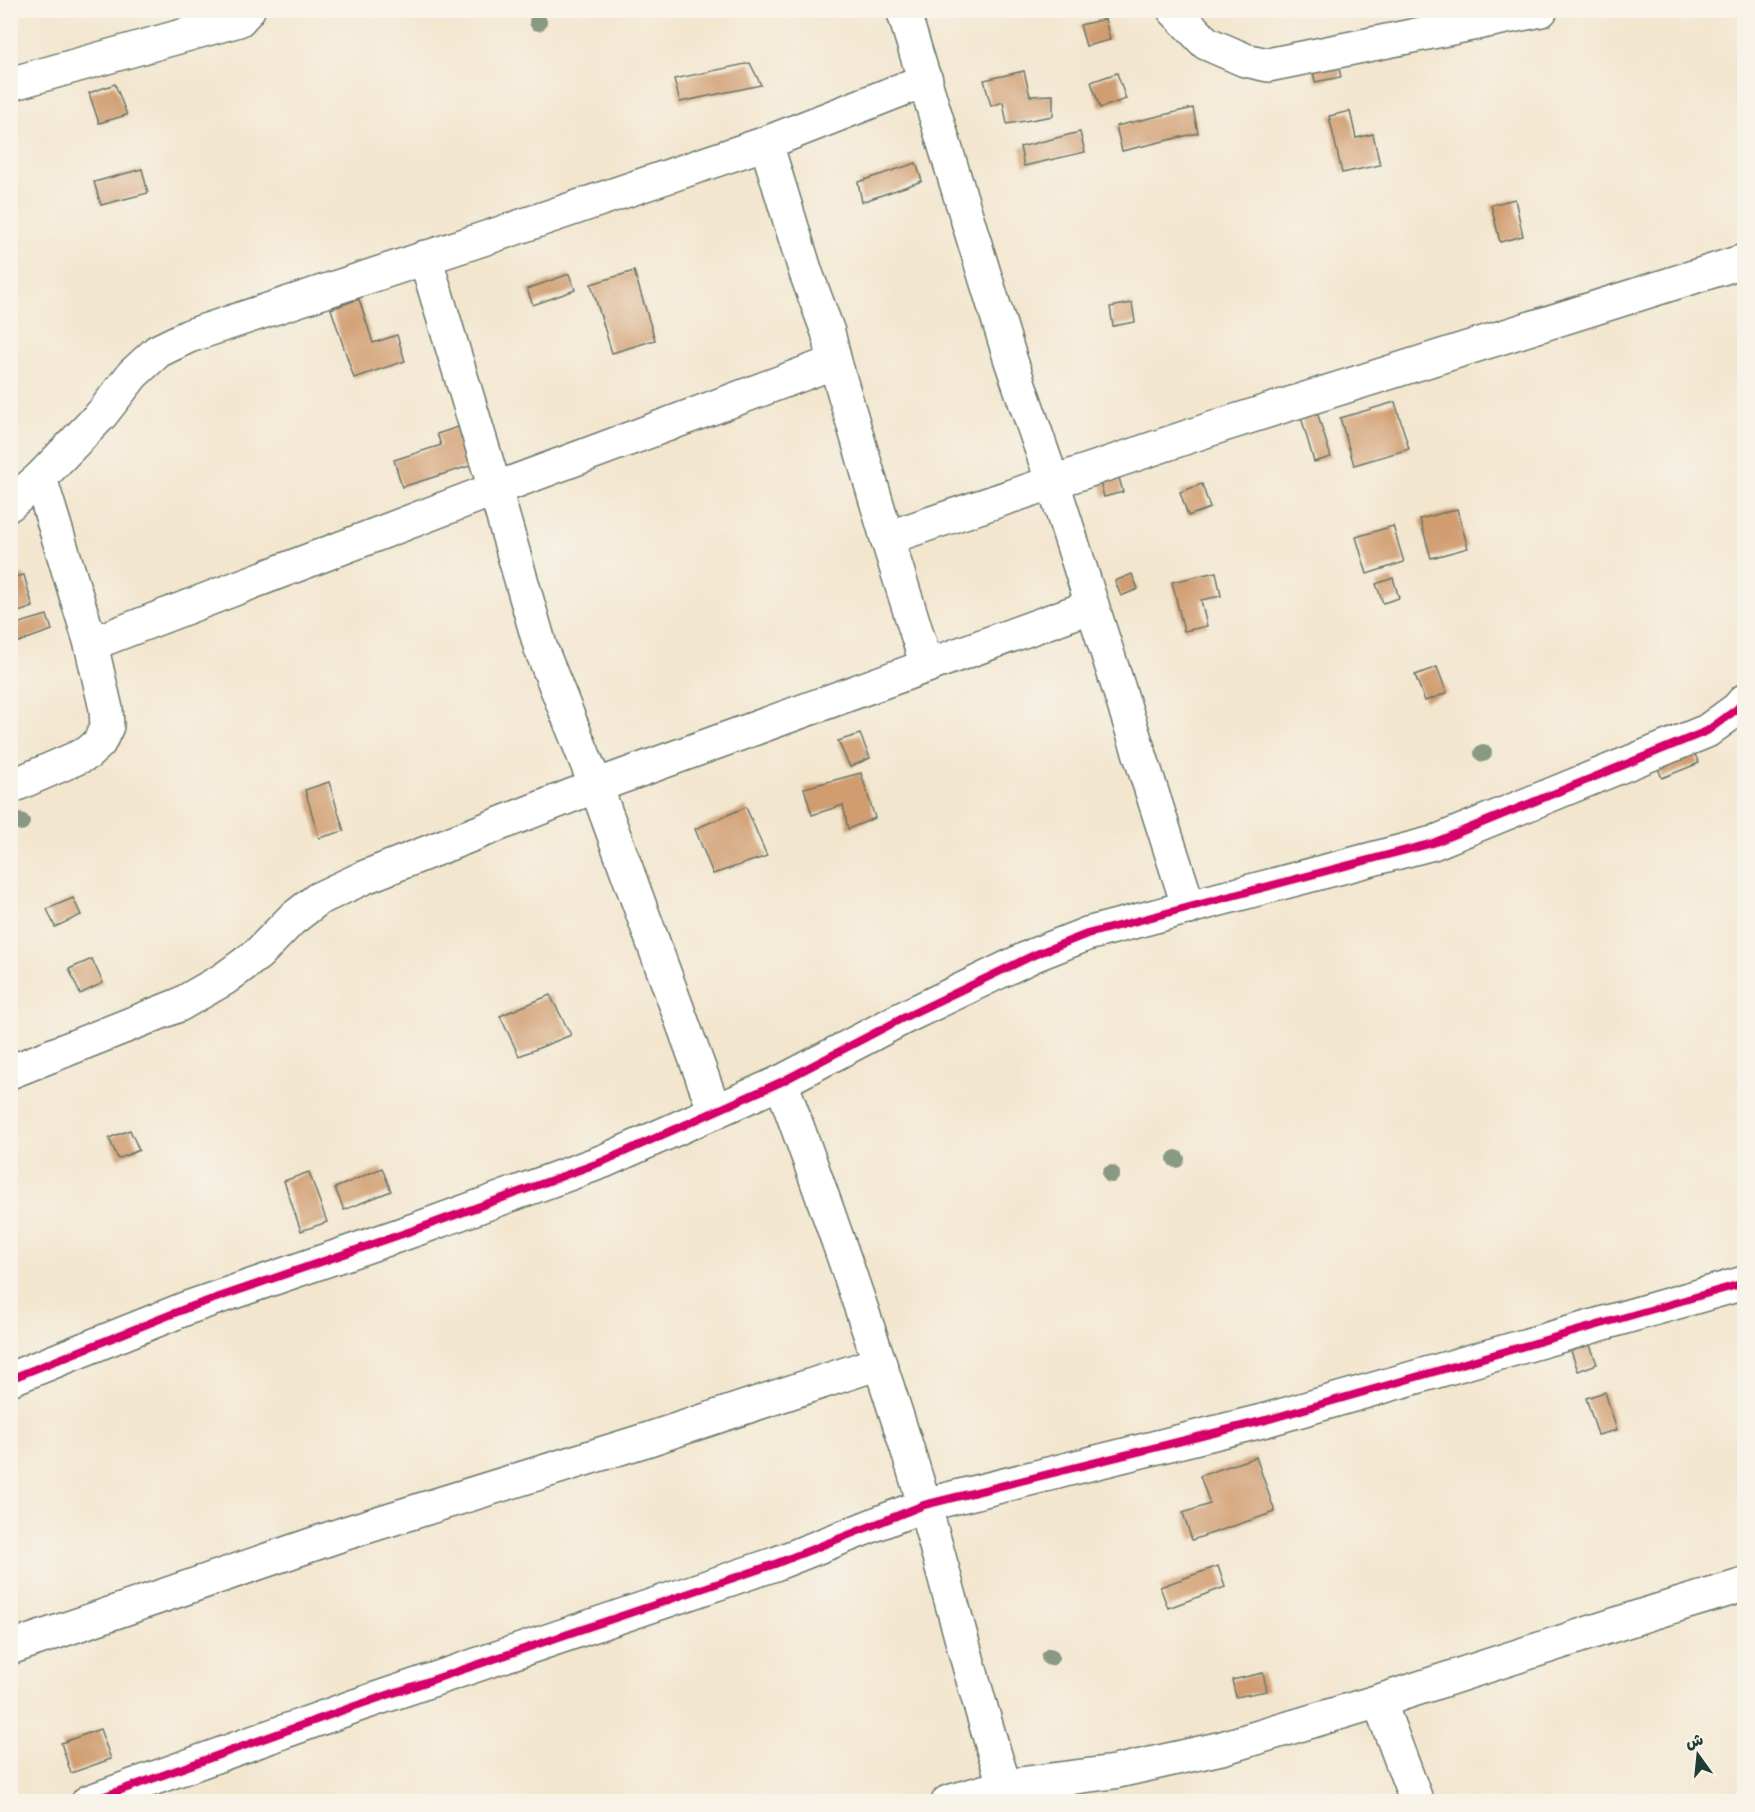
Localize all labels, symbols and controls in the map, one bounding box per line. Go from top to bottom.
north arrow [1668,1725,1728,1785]
text: ش [1682,1725,1707,1757]

